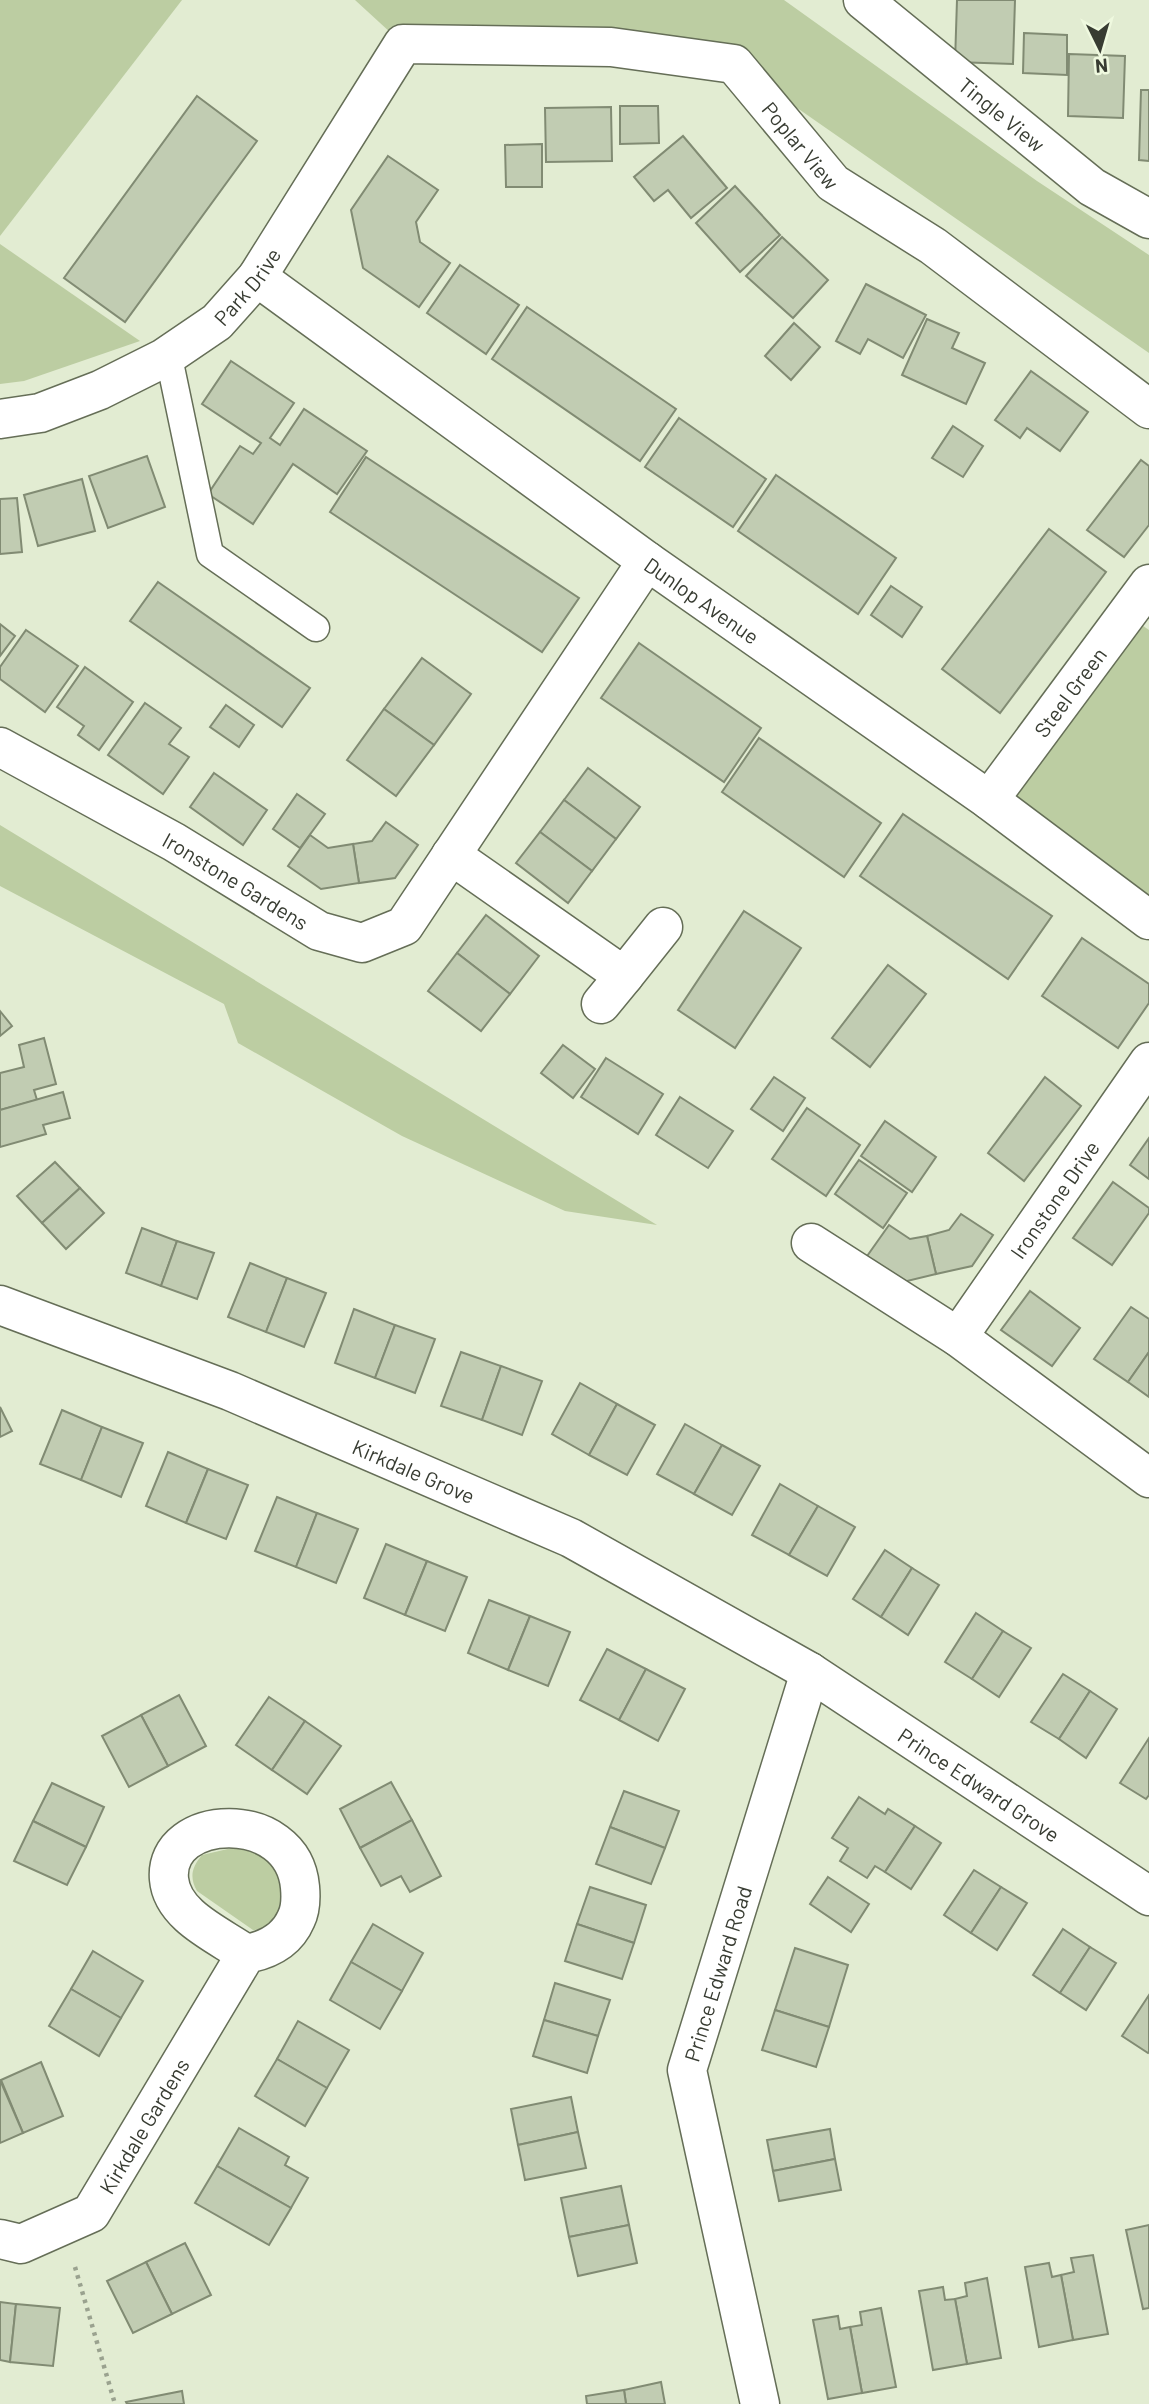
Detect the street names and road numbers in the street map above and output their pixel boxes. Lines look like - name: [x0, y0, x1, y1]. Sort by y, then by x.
- street label: Tingle View: [954, 71, 1050, 156]
- street label: Poplar View: [758, 96, 845, 194]
- street label: Park Drive: [208, 243, 285, 330]
- street label: Dunlop Avenue: [640, 551, 765, 648]
- street label: Steel Green: [1028, 642, 1111, 741]
- street label: Ironstone Gardens: [159, 826, 313, 934]
- street label: Ironstone Drive: [1004, 1135, 1103, 1263]
- street label: Kirkdale Grove: [349, 1433, 479, 1508]
- street label: Prince Edward Grove: [894, 1722, 1065, 1846]
- street label: Prince Edward Road: [678, 1883, 756, 2064]
- street label: Kirkdale Gardens: [93, 2053, 193, 2198]

